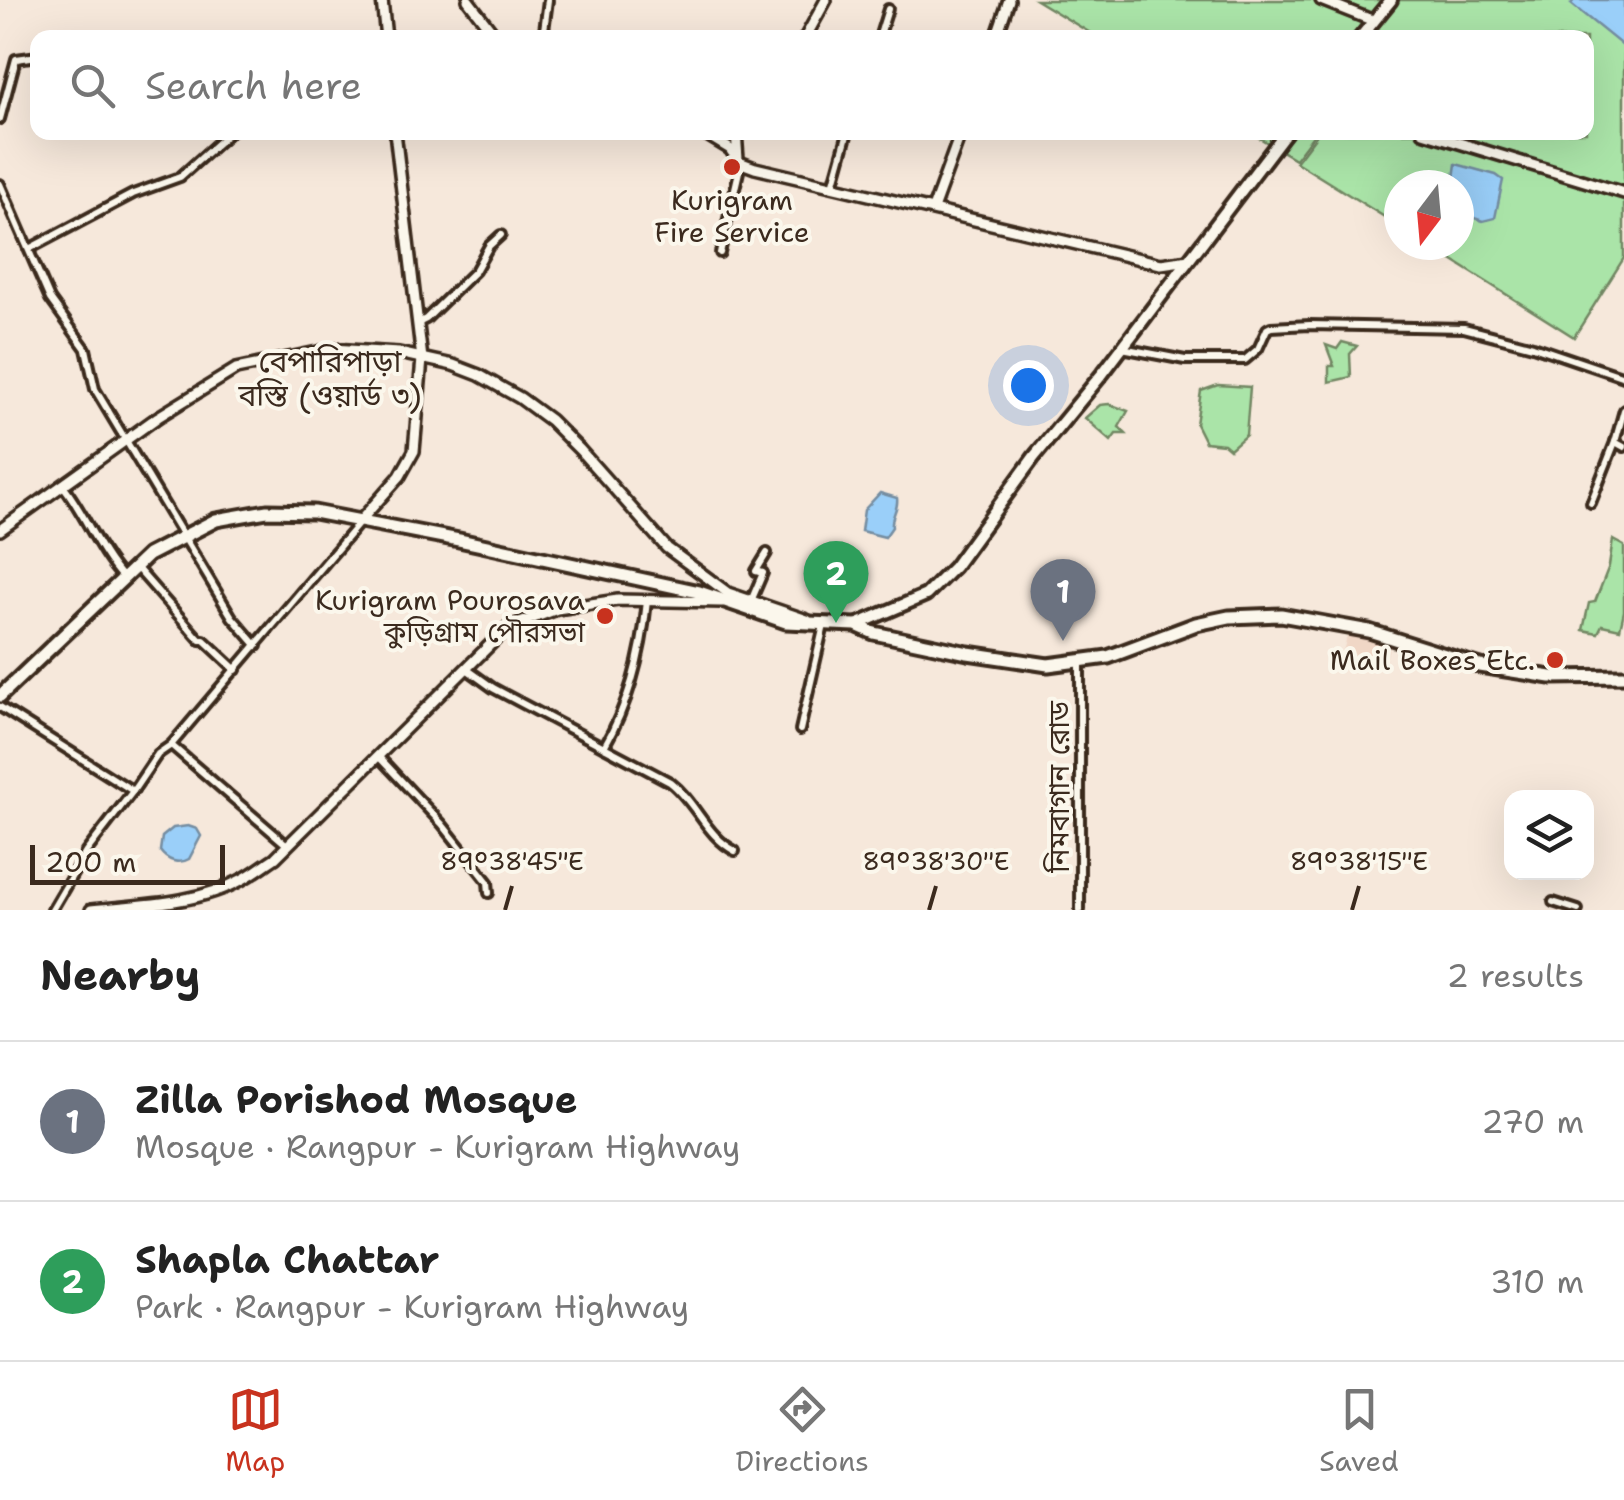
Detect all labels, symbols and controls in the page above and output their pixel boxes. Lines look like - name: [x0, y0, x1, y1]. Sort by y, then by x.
- search box: [30, 30, 1594, 140]
- icon: search: [65, 58, 120, 113]
- text: Search here: [145, 60, 362, 111]
- marker: Kurigram Fire Service: [721, 156, 743, 178]
- north arrow: [1384, 170, 1474, 260]
- place label: Kurigram Fire Service: [654, 181, 810, 251]
- district label: বেপারিপাড়া বস্তি (ওয়ার্ড ৩): [237, 341, 422, 416]
- your location: [1003, 360, 1054, 411]
- pin: 2: [804, 540, 868, 623]
- pin: 1: [1030, 558, 1096, 641]
- place label: Kurigram Pourosava কুড়িগ্রাম পৌরসভা: [315, 581, 586, 651]
- marker: Kurigram Pourosava কুড়িগ্রাম পৌরসভা: [594, 605, 616, 627]
- place label: Mail Boxes Etc.: [1330, 641, 1535, 679]
- marker: Mail Boxes Etc.: [1544, 649, 1566, 671]
- street label: নিমবাগান রোড: [1040, 700, 1078, 874]
- map controls: [1504, 790, 1594, 880]
- button: layers: [1504, 790, 1594, 880]
- scale bar: [30, 840, 225, 884]
- text: 200 m: [45, 843, 136, 881]
- text: 89°38'45"E: [440, 844, 584, 878]
- text: 89°38'30"E: [863, 844, 1009, 878]
- text: 89°38'15"E: [1290, 844, 1428, 878]
- text: Nearby: [40, 947, 200, 1003]
- text: 2 results: [1447, 954, 1584, 997]
- text: Zilla Porishod Mosque: [135, 1074, 578, 1125]
- text: 1: [65, 1100, 80, 1143]
- text: 270 m: [1481, 1100, 1584, 1143]
- text: Mosque · Rangpur - Kurigram Highway: [135, 1125, 740, 1168]
- text: Shapla Chattar: [135, 1234, 439, 1285]
- text: 2: [61, 1260, 84, 1303]
- text: 310 m: [1490, 1260, 1584, 1303]
- text: Park · Rangpur - Kurigram Highway: [135, 1285, 689, 1328]
- tab: Map: [225, 1382, 285, 1480]
- tab: Directions: [736, 1382, 869, 1480]
- tab: Saved: [1319, 1382, 1399, 1480]

